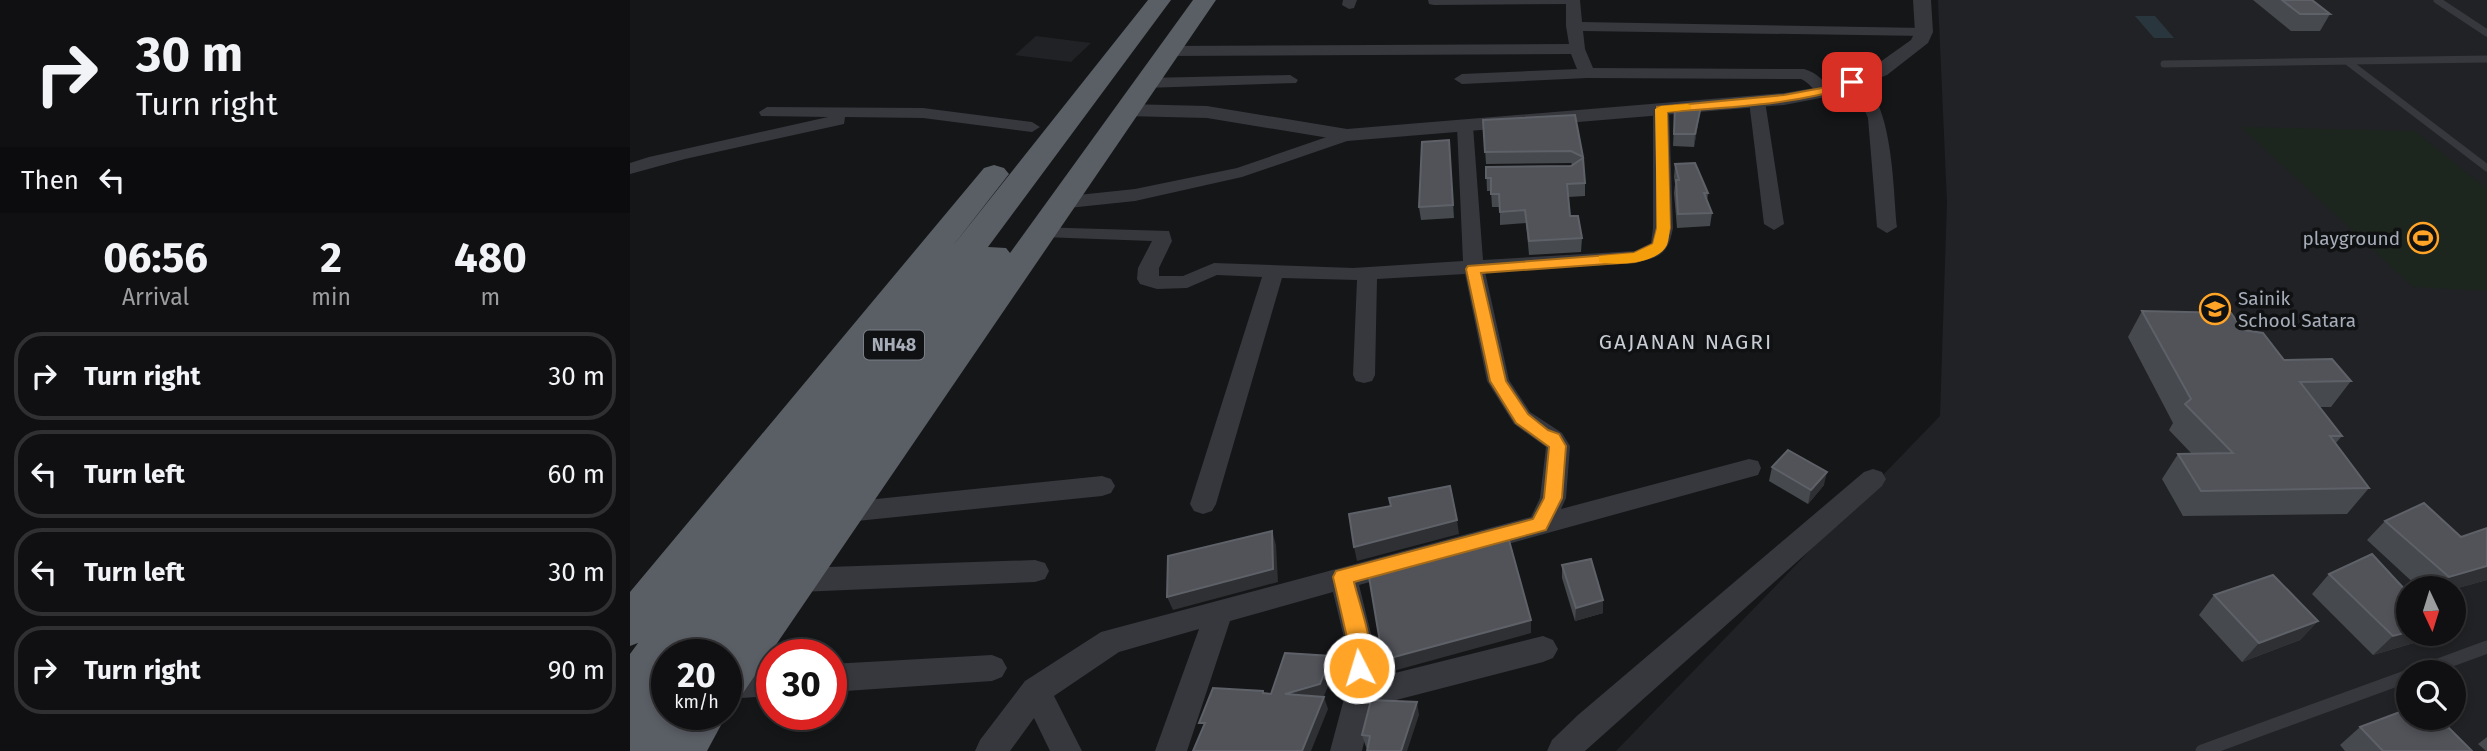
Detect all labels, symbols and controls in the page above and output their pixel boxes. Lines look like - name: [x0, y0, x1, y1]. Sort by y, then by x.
- text: 30 m: [136, 25, 243, 84]
- icon: right: [21, 28, 112, 119]
- pin: [1822, 52, 1882, 112]
- icon: arrive: [1833, 63, 1871, 101]
- text: Turn right: [136, 85, 278, 123]
- icon: left: [93, 161, 131, 199]
- text: Then: [21, 165, 79, 196]
- sports icon: playground: [2406, 221, 2440, 255]
- place label: playground: [2303, 227, 2400, 250]
- text: 06:56: [103, 233, 208, 283]
- text: 2: [320, 233, 342, 283]
- text: 480: [454, 233, 527, 283]
- text: Arrival: [122, 283, 189, 311]
- text: min: [311, 283, 351, 311]
- text: m: [481, 283, 500, 311]
- place label: Sainik School Satara: [2238, 287, 2356, 332]
- school or university icon: Sainik School Satara: [2198, 292, 2232, 326]
- district label: GAJANAN NAGRI: [1599, 329, 1773, 355]
- road number: NH48: [864, 330, 924, 360]
- icon: right: [25, 357, 63, 395]
- text: Turn right: [84, 361, 201, 392]
- text: 30 m: [548, 361, 605, 392]
- icon: left: [25, 455, 63, 493]
- text: Turn left: [84, 459, 185, 490]
- text: 60 m: [547, 459, 605, 490]
- icon: left: [25, 553, 63, 591]
- text: Turn left: [84, 557, 185, 588]
- text: 30 m: [548, 557, 605, 588]
- north arrow: [2396, 576, 2466, 646]
- map controls: [2396, 576, 2466, 730]
- position arrow: [1322, 631, 1396, 705]
- speed limit sign: 30: [756, 639, 847, 730]
- icon: right: [25, 651, 63, 689]
- text: 20: [677, 654, 716, 696]
- text: Turn right: [84, 655, 201, 686]
- text: 90 m: [548, 655, 605, 686]
- button: search: [2396, 660, 2466, 730]
- text: km/h: [674, 691, 719, 713]

